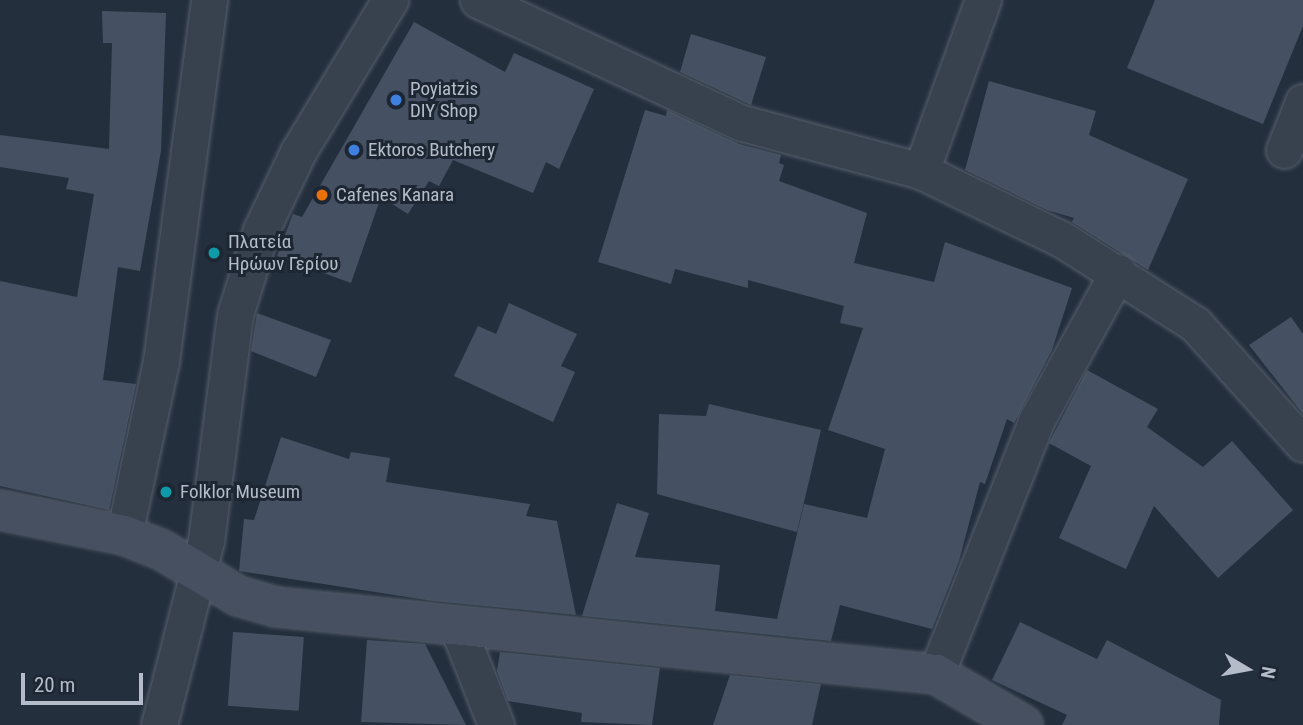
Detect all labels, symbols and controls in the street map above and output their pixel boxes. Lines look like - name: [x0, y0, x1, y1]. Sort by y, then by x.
- place label: Poyiatzis DIY Shop: [410, 78, 478, 122]
- marker: Poyiatzis DIY Shop: [388, 92, 404, 108]
- place label: Ektoros Butchery: [368, 139, 495, 161]
- marker: Ektoros Butchery: [346, 142, 362, 158]
- place label: Cafenes Kanara: [336, 184, 454, 206]
- marker: Cafenes Kanara: [314, 187, 330, 203]
- place label: Πλατεία Ηρώων Γερίου: [228, 231, 339, 275]
- marker: Πλατεία Ηρώων Γερίου: [206, 245, 222, 261]
- place label: Folklor Museum: [180, 481, 300, 503]
- marker: Folklor Museum: [158, 484, 174, 500]
- north arrow: [1212, 634, 1282, 704]
- scale bar: [24, 658, 147, 702]
- text: N: [1256, 665, 1281, 680]
- text: 20 m: [34, 673, 75, 697]

